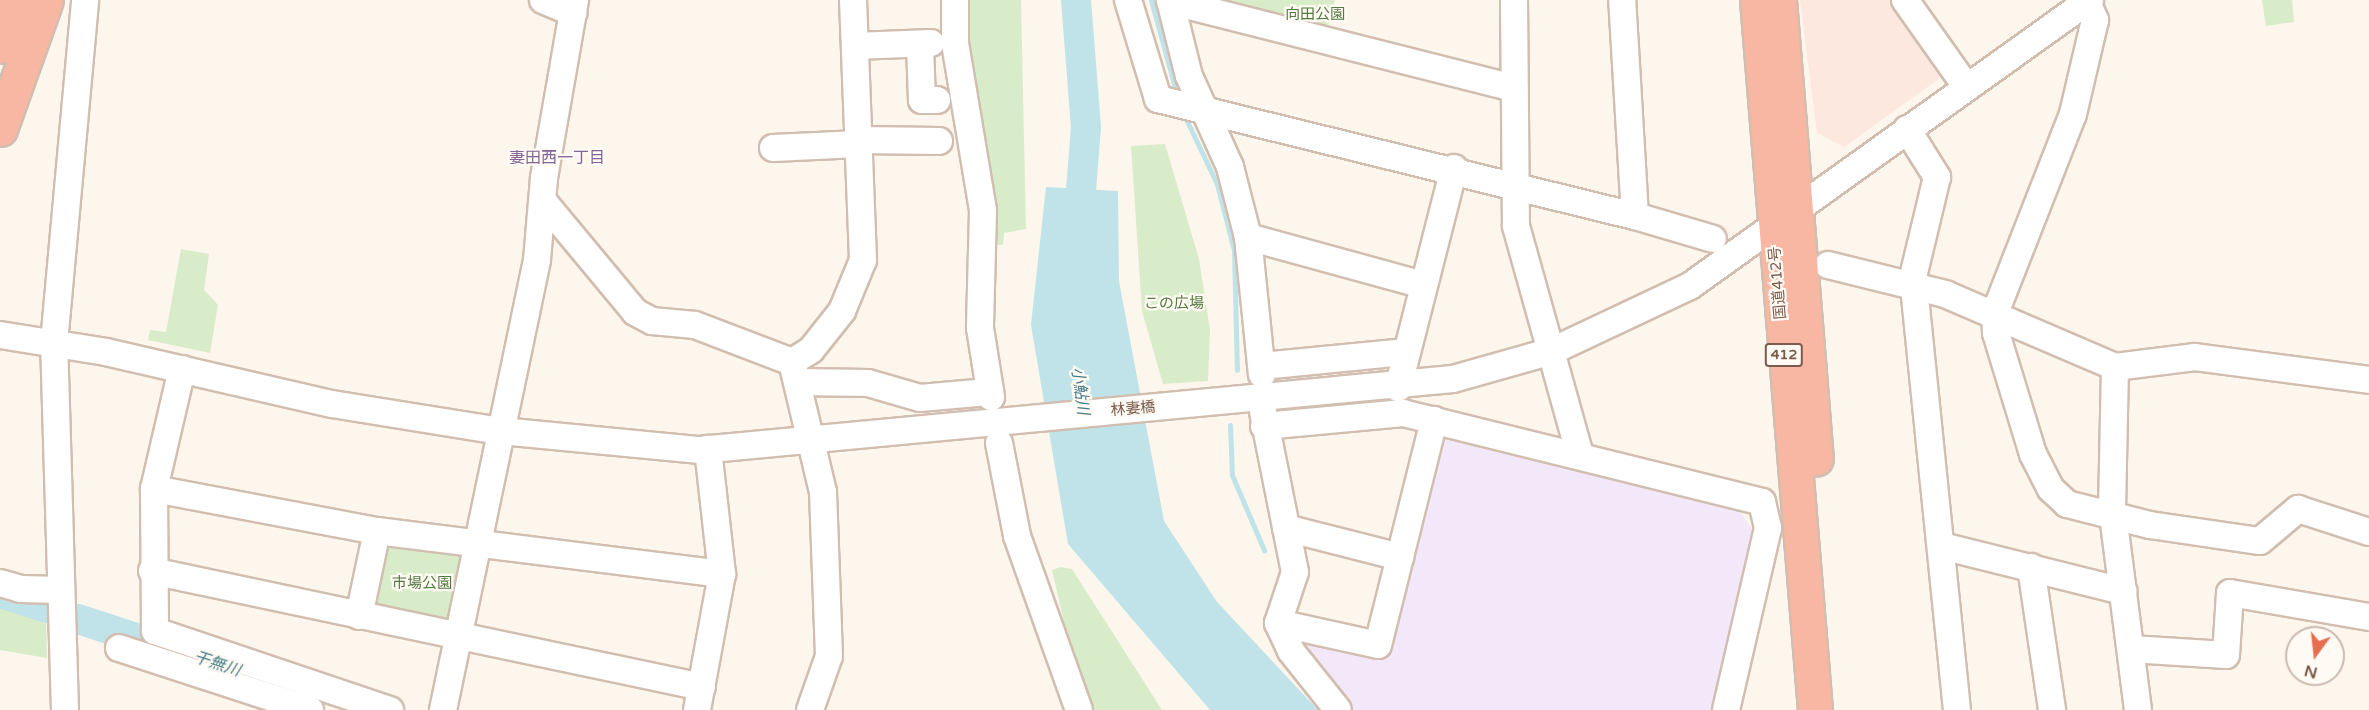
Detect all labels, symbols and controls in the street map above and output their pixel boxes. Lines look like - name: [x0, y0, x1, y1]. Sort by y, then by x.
- park label: 向田公園: [1285, 6, 1345, 24]
- district label: 妻田西一丁目: [509, 148, 605, 168]
- street label: 国道412号: [1766, 246, 1790, 320]
- park label: この広場: [1144, 295, 1204, 313]
- road number: 412: [1764, 344, 1804, 366]
- water label: 小鮎川: [1067, 366, 1093, 416]
- street label: 林妻橋: [1110, 398, 1156, 420]
- park label: 市場公園: [392, 575, 452, 593]
- north arrow: [2285, 626, 2345, 686]
- water label: 干無川: [191, 647, 243, 681]
- text: N: [2302, 660, 2320, 683]

